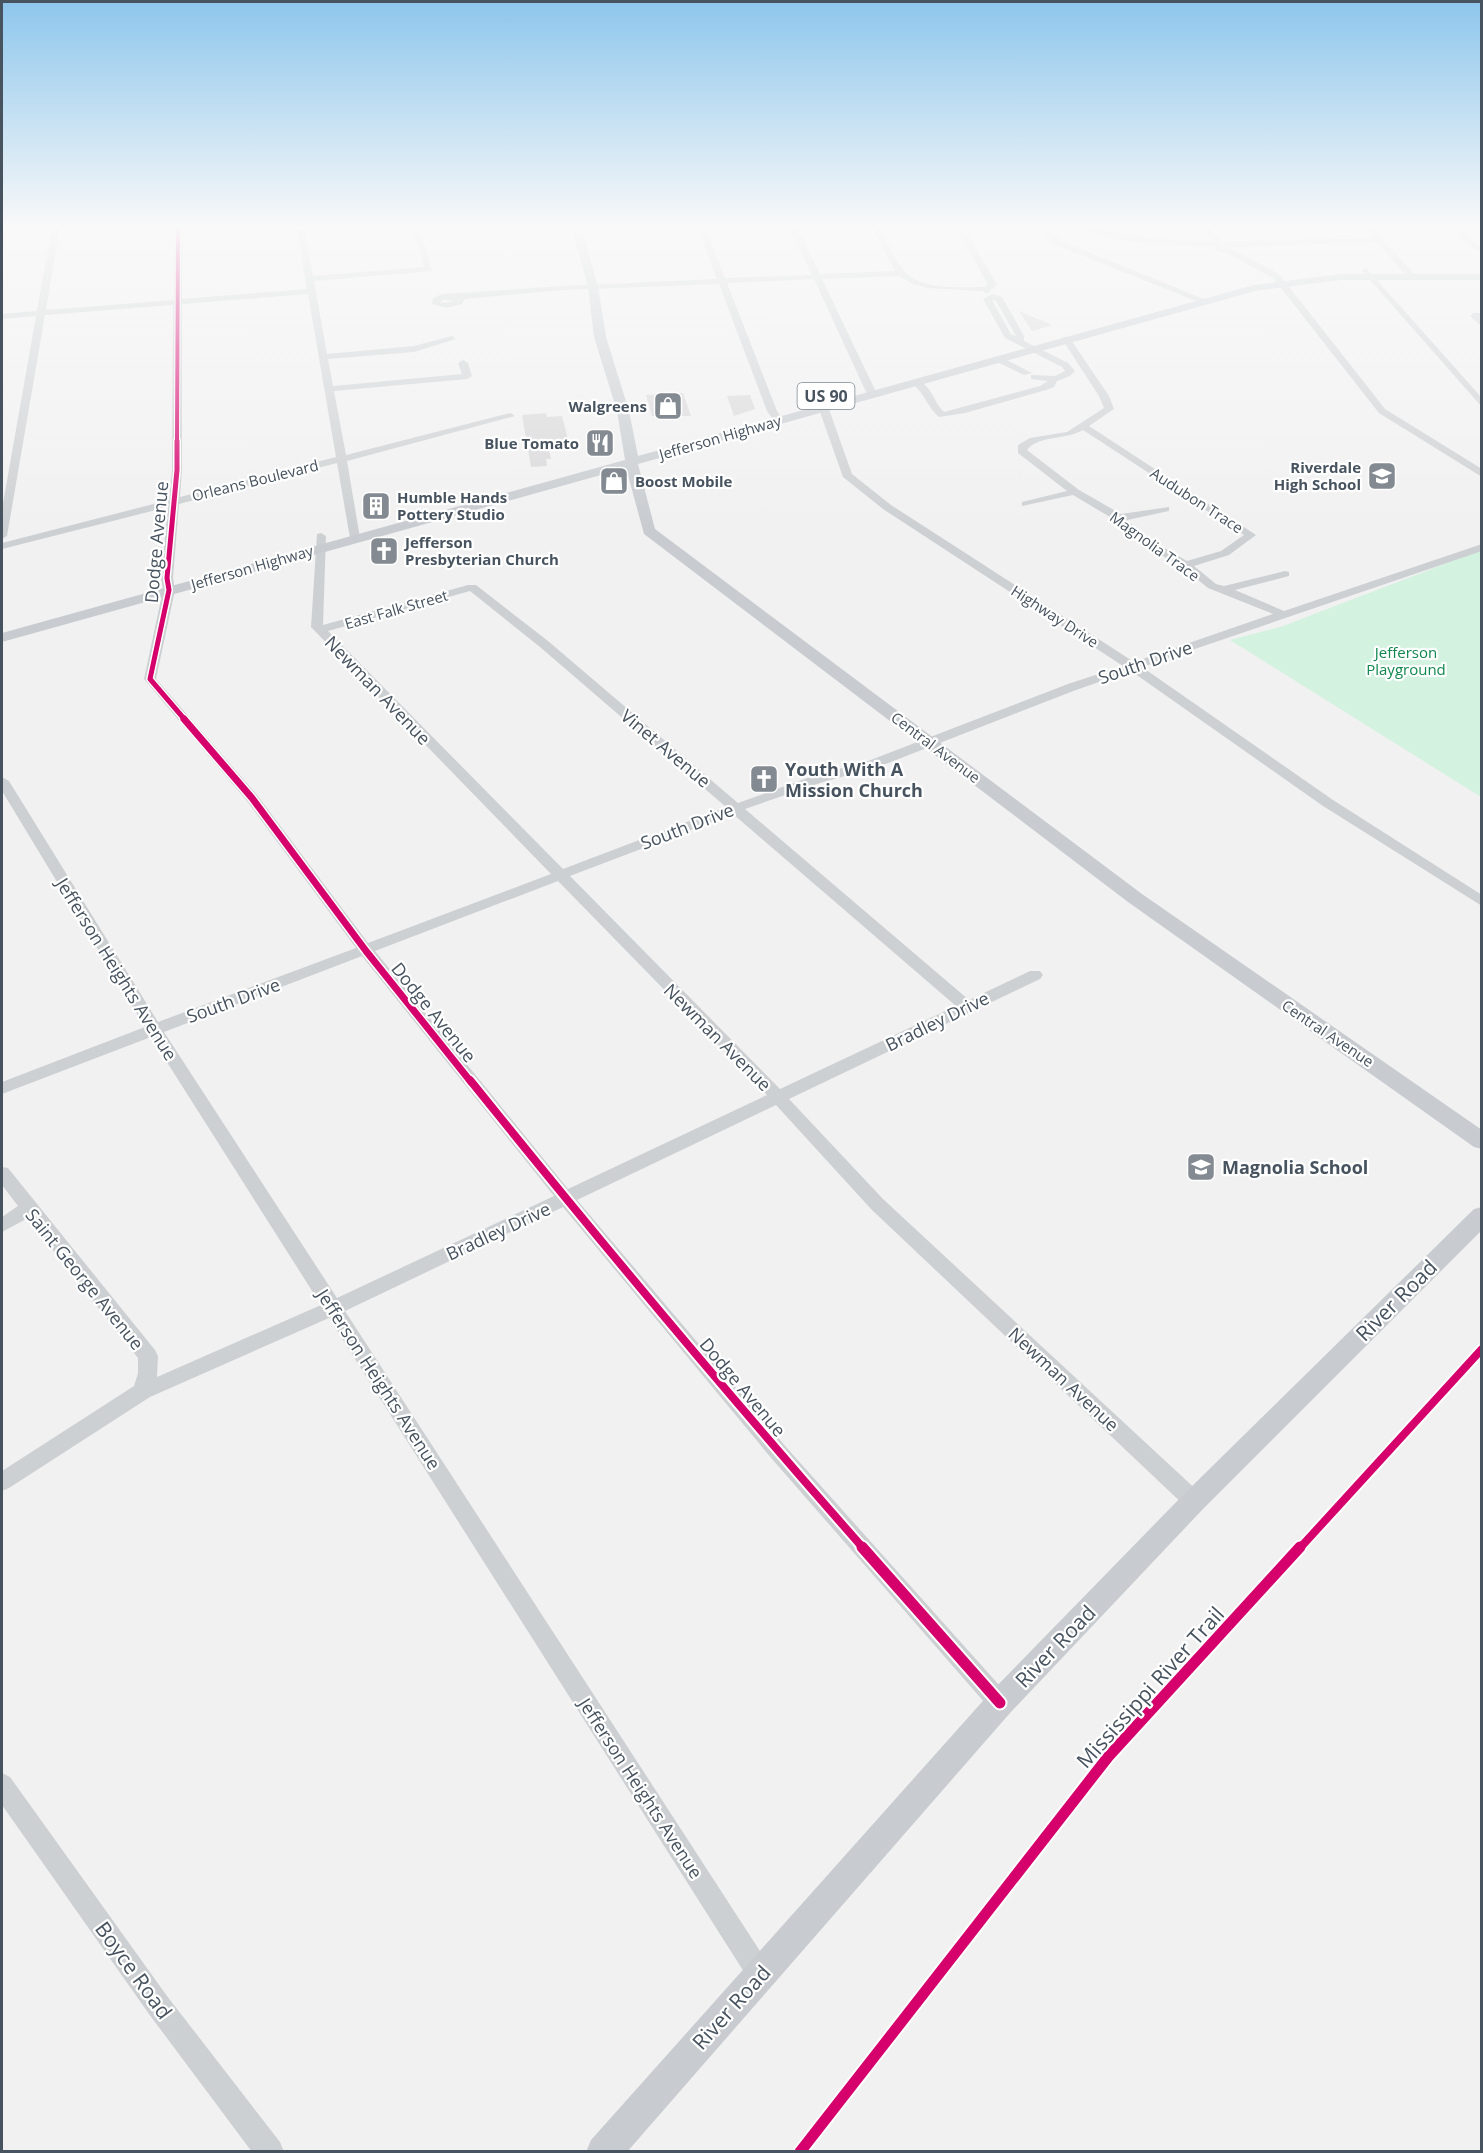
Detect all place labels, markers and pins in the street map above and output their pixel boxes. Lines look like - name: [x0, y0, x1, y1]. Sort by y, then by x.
- shop icon: Walgreens: [652, 390, 684, 422]
- place label: Walgreens: [569, 396, 647, 416]
- restaurant icon: Blue Tomato: [584, 427, 616, 459]
- place label: Blue Tomato: [484, 433, 579, 453]
- place label: Riverdale High School: [1274, 457, 1361, 494]
- school or university icon: Riverdale High School: [1366, 460, 1398, 492]
- shop icon: Boost Mobile: [598, 465, 630, 497]
- place label: Boost Mobile: [635, 471, 733, 491]
- place label: Humble Hands Pottery Studio: [397, 487, 507, 524]
- building icon: Humble Hands Pottery Studio: [360, 490, 392, 522]
- place label: Jefferson Presbyterian Church: [403, 532, 559, 569]
- church icon: Jefferson Presbyterian Church: [368, 535, 400, 567]
- place label: Youth With A Mission Church: [785, 757, 923, 802]
- church icon: Youth With A Mission Church: [748, 763, 780, 795]
- school or university icon: Magnolia School: [1185, 1151, 1217, 1183]
- place label: Magnolia School: [1222, 1155, 1368, 1179]

